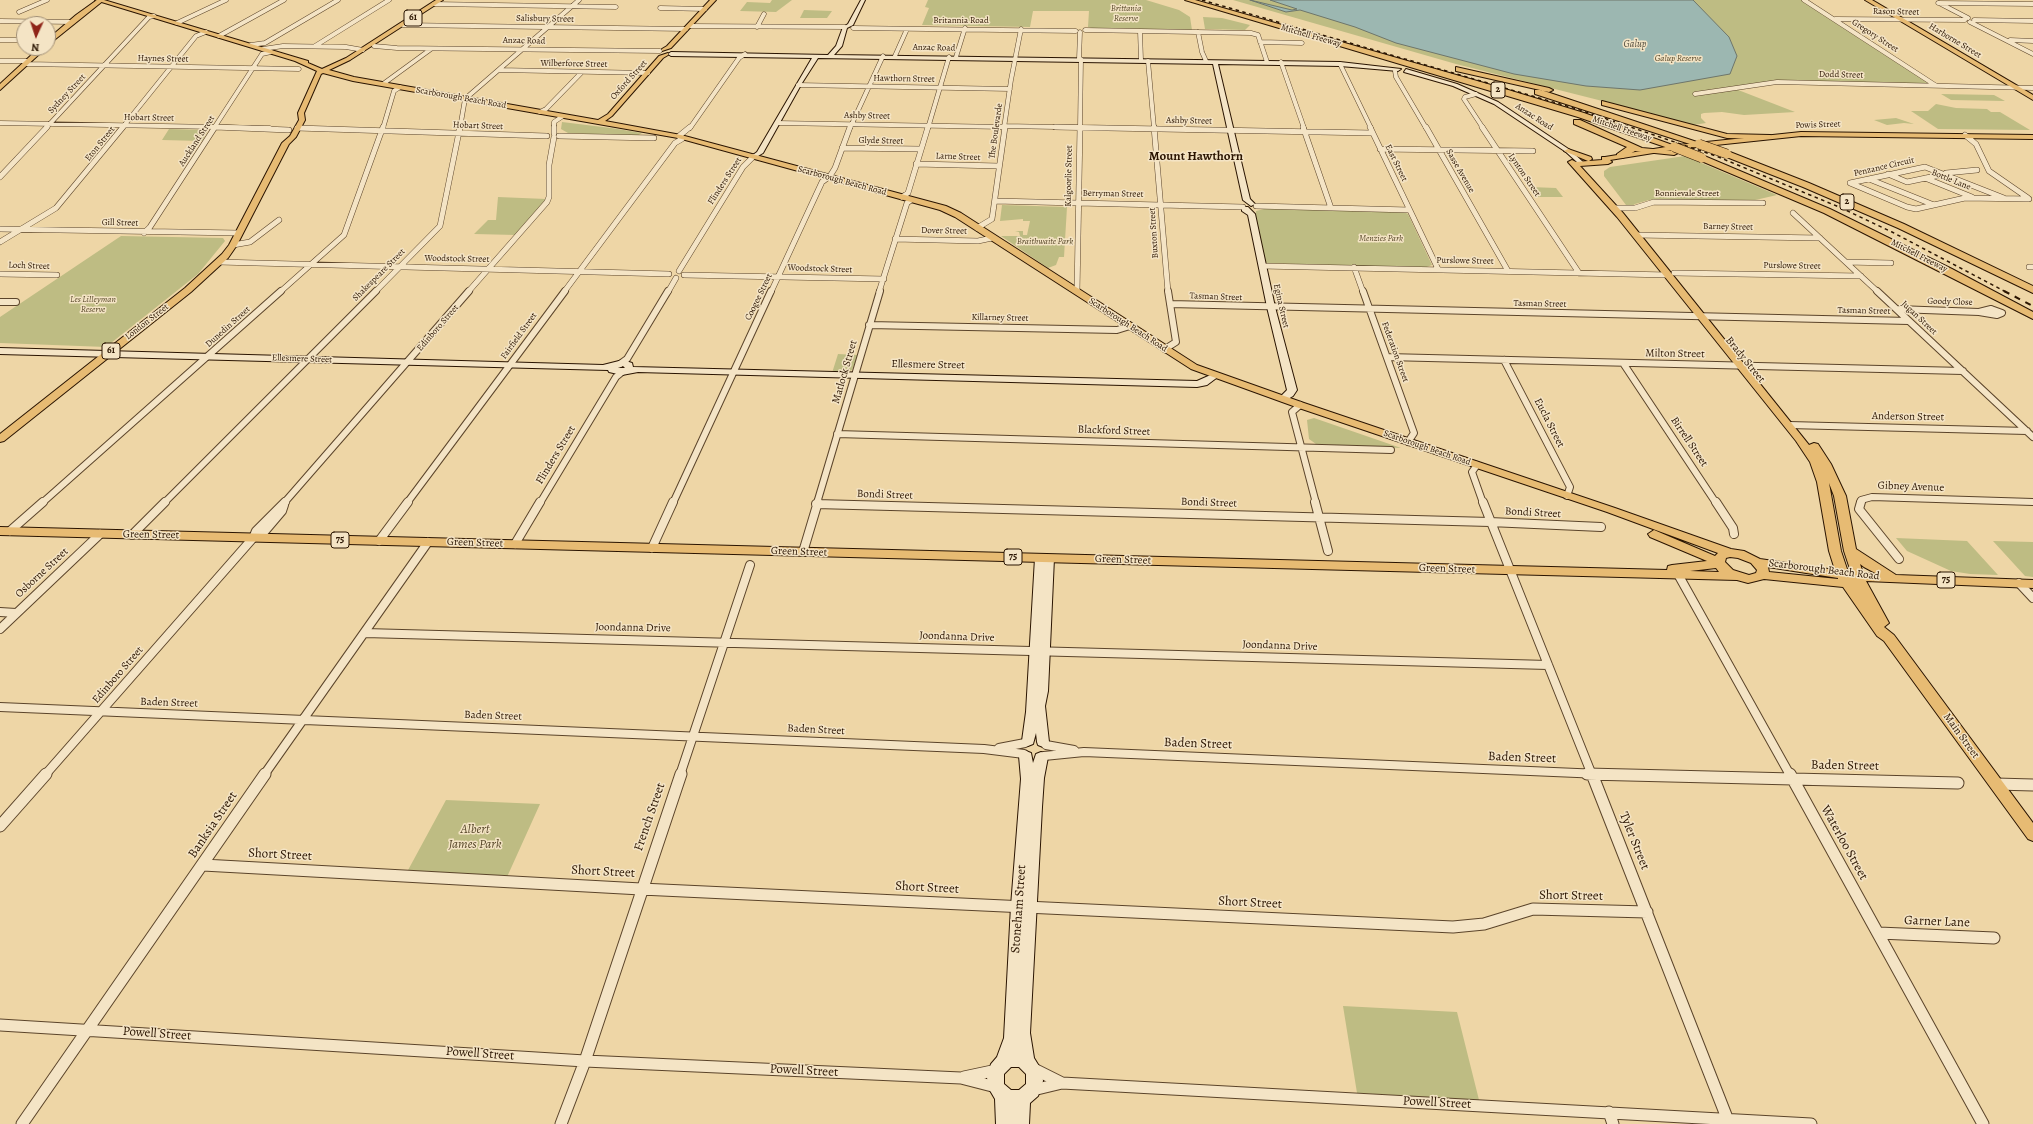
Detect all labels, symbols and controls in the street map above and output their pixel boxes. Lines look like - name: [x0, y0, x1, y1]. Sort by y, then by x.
- park label: Brittania Reserve: [1111, 4, 1141, 25]
- street label: Rason Street: [1873, 6, 1919, 18]
- road number: 61: [404, 10, 422, 26]
- street label: Salisbury Street: [516, 13, 574, 25]
- north arrow: [16, 16, 56, 56]
- street label: Britannia Road: [933, 16, 989, 26]
- street label: Gregory Street: [1850, 17, 1900, 55]
- street label: Harborne Street: [1927, 21, 1983, 61]
- street label: Mitchell Freeway: [1280, 22, 1342, 50]
- street label: Anzac Road: [503, 35, 545, 47]
- water label: Galup: [1624, 39, 1646, 51]
- text: N: [31, 40, 40, 55]
- street label: Anzac Road: [913, 42, 955, 54]
- street label: Haynes Street: [137, 53, 189, 65]
- park label: Galup Reserve: [1655, 54, 1701, 64]
- street label: Wilberforce Street: [540, 58, 608, 70]
- street label: Oxford Street: [608, 58, 650, 102]
- street label: Dodd Street: [1819, 69, 1863, 81]
- street label: Sydney Street: [46, 72, 88, 116]
- street label: Hawthorn Street: [873, 73, 935, 85]
- road number: 2: [1491, 82, 1505, 98]
- street label: Scarborough Beach Road: [415, 85, 507, 111]
- street label: Anzac Road: [1513, 101, 1555, 133]
- street label: The Boulevarde: [987, 103, 1005, 159]
- street label: Ashby Street: [844, 110, 890, 122]
- street label: Hobart Street: [124, 112, 174, 124]
- street label: Auckland Street: [177, 114, 217, 168]
- street label: Mitchell Freeway: [1591, 114, 1653, 144]
- street label: Ashby Street: [1166, 115, 1212, 127]
- street label: Powis Street: [1795, 119, 1841, 131]
- street label: Hobart Street: [453, 120, 503, 132]
- street label: Eton Street: [83, 124, 117, 164]
- street label: Glyde Street: [859, 135, 903, 147]
- street label: East Street: [1382, 143, 1410, 183]
- street label: Kalgoorlie Street: [1063, 145, 1075, 207]
- street label: Sasse Avenue: [1443, 147, 1477, 195]
- district label: Mount Hawthorn: [1149, 149, 1243, 165]
- street label: Larne Street: [935, 151, 981, 163]
- street label: Lynton Street: [1506, 151, 1542, 199]
- street label: Flinders Street: [706, 155, 744, 207]
- street label: Penzance Circuit: [1853, 155, 1915, 179]
- street label: Scarborough Beach Road: [796, 164, 888, 198]
- street label: Bottle Lane: [1930, 167, 1972, 193]
- street label: Berryman Street: [1082, 188, 1144, 200]
- street label: Bonnievale Street: [1655, 189, 1719, 199]
- road number: 2: [1840, 194, 1854, 210]
- street label: Buxton Street: [1147, 207, 1161, 259]
- street label: Gill Street: [102, 217, 138, 229]
- street label: Barney Street: [1703, 221, 1753, 233]
- street label: Dover Street: [921, 225, 967, 237]
- park label: Menzies Park: [1359, 234, 1403, 244]
- park label: Braithwaite Park: [1017, 237, 1073, 247]
- street label: Mitchell Freeway: [1889, 237, 1949, 275]
- street label: Shakespeare Street: [350, 246, 408, 304]
- street label: Woodstock Street: [425, 253, 489, 265]
- street label: Purslowe Street: [1436, 255, 1494, 267]
- street label: Loch Street: [8, 260, 50, 272]
- street label: Purslowe Street: [1763, 260, 1821, 272]
- street label: Woodstock Street: [787, 262, 853, 276]
- street label: Coogee Street: [743, 272, 775, 322]
- street label: Egina Street: [1271, 283, 1291, 329]
- street label: Tasman Street: [1189, 291, 1243, 303]
- park label: Les Lilleyman Reserve: [70, 295, 116, 316]
- street label: Scarborough Beach Road: [1087, 296, 1169, 354]
- street label: Goody Close: [1927, 296, 1973, 308]
- street label: Tasman Street: [1514, 298, 1566, 310]
- street label: Jugan Street: [1899, 299, 1939, 337]
- street label: London Street: [123, 302, 171, 342]
- street label: Edinboro Street: [415, 302, 461, 354]
- street label: Dunedin Street: [203, 304, 253, 350]
- street label: Tasman Street: [1838, 305, 1890, 317]
- street label: Fairfield Street: [499, 311, 539, 361]
- street label: Killarney Street: [971, 312, 1029, 324]
- street label: Federation Street: [1379, 320, 1411, 384]
- street label: Brady Street: [1722, 334, 1768, 386]
- street label: Matlock Street: [830, 339, 860, 405]
- road number: 61: [102, 343, 120, 359]
- street label: Milton Street: [1645, 347, 1705, 361]
- street label: Ellesmere Street: [272, 353, 332, 365]
- street label: Ellesmere Street: [891, 358, 965, 372]
- street label: Eucla Street: [1531, 396, 1567, 450]
- street label: Anderson Street: [1872, 410, 1944, 424]
- street label: Birrell Street: [1667, 415, 1711, 469]
- street label: Flinders Street: [533, 423, 579, 487]
- street label: Blackford Street: [1077, 423, 1151, 439]
- street label: Scarborough Beach Road: [1382, 428, 1472, 468]
- street label: Gibney Avenue: [1877, 479, 1945, 495]
- street label: Bondi Street: [857, 487, 913, 503]
- street label: Bondi Street: [1181, 495, 1237, 511]
- street label: Bondi Street: [1505, 505, 1561, 521]
- street label: Green Street: [123, 528, 179, 542]
- road number: 75: [331, 532, 349, 548]
- street label: Green Street: [447, 535, 503, 551]
- street label: Green Street: [771, 544, 827, 560]
- street label: Osborne Street: [13, 545, 71, 601]
- road number: 75: [1004, 549, 1022, 565]
- street label: Green Street: [1095, 552, 1151, 568]
- street label: Scarborough Beach Road: [1768, 557, 1880, 583]
- street label: Green Street: [1419, 561, 1475, 577]
- road number: 75: [1937, 572, 1955, 588]
- street label: Joondanna Drive: [595, 621, 671, 635]
- street label: Joondanna Drive: [919, 629, 995, 645]
- street label: Joondanna Drive: [1242, 638, 1318, 654]
- street label: Edinboro Street: [90, 644, 146, 706]
- street label: Baden Street: [140, 695, 198, 711]
- street label: Baden Street: [464, 708, 522, 724]
- street label: Main Street: [1940, 711, 1982, 761]
- street label: Baden Street: [787, 722, 845, 738]
- street label: Baden Street: [1164, 735, 1232, 753]
- street label: Baden Street: [1488, 749, 1556, 767]
- street label: Baden Street: [1811, 758, 1879, 774]
- street label: French Street: [631, 781, 669, 853]
- street label: Banksia Street: [185, 789, 241, 861]
- street label: Waterloo Street: [1817, 803, 1871, 883]
- street label: Tyler Street: [1615, 810, 1653, 872]
- park label: Albert James Park: [449, 822, 501, 853]
- street label: Short Street: [248, 846, 312, 864]
- street label: Short Street: [571, 863, 635, 881]
- street label: Stoneham Street: [1008, 864, 1030, 954]
- street label: Short Street: [895, 879, 959, 897]
- street label: Short Street: [1539, 888, 1603, 904]
- street label: Short Street: [1218, 894, 1282, 912]
- street label: Garner Lane: [1904, 913, 1970, 931]
- street label: Powell Street: [122, 1024, 192, 1044]
- street label: Powell Street: [445, 1044, 515, 1064]
- street label: Powell Street: [769, 1061, 839, 1081]
- street label: Powell Street: [1402, 1093, 1472, 1113]

